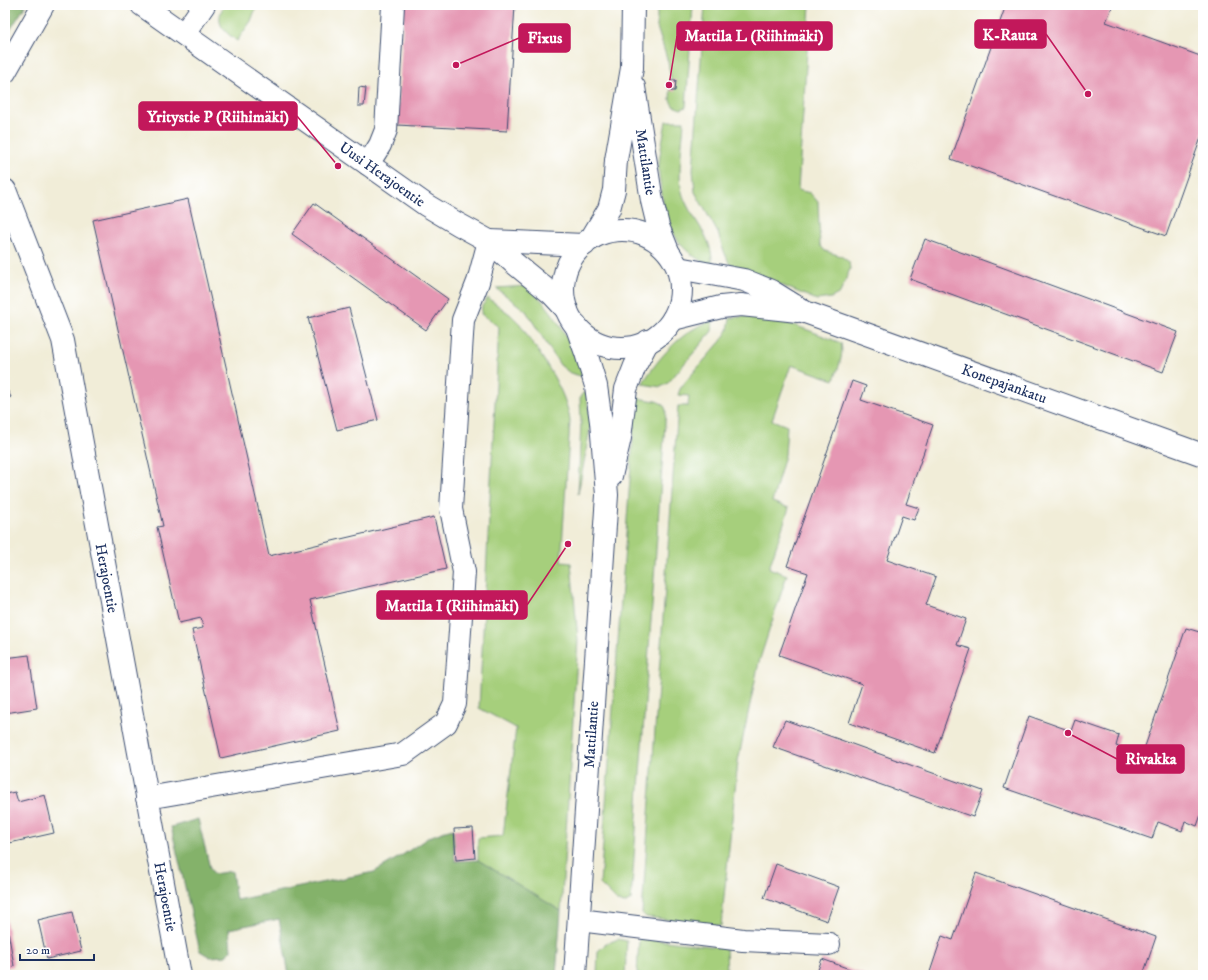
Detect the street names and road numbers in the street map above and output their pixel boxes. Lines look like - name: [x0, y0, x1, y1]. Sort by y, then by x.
- street label: Mattilantie: [631, 128, 660, 197]
- street label: Uusi Herajoentie: [335, 138, 429, 212]
- street label: Konepajankatu: [959, 360, 1049, 408]
- street label: Herajoentie: [91, 542, 122, 615]
- street label: Mattilantie: [580, 700, 603, 769]
- street label: Herajoentie: [149, 861, 181, 933]

